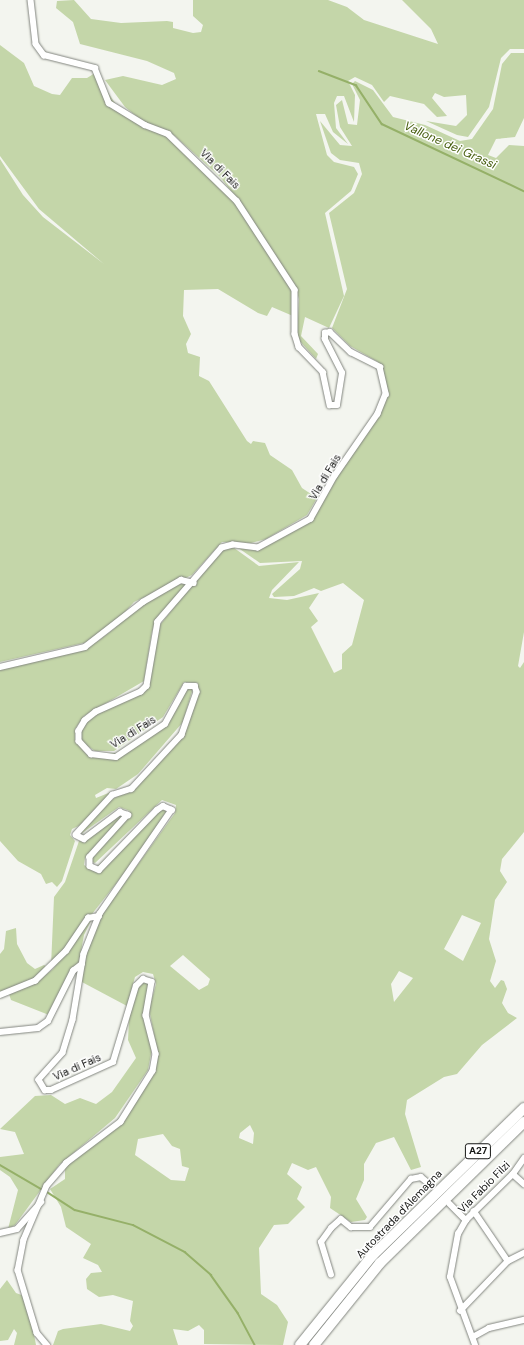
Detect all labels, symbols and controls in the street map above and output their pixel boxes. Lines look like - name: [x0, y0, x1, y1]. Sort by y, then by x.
- water label: Vallone dei Grassi: [402, 119, 498, 173]
- street label: Via di Fais: [197, 146, 243, 192]
- street label: Via di Fais: [306, 452, 344, 502]
- street label: Via di Fais: [108, 713, 158, 751]
- street label: Via di Fais: [51, 1051, 103, 1083]
- road number: A27: [464, 1143, 492, 1159]
- street label: Via Fabio Filzi: [455, 1158, 513, 1216]
- street label: Autostrada d'Alemagna: [353, 1167, 445, 1261]

